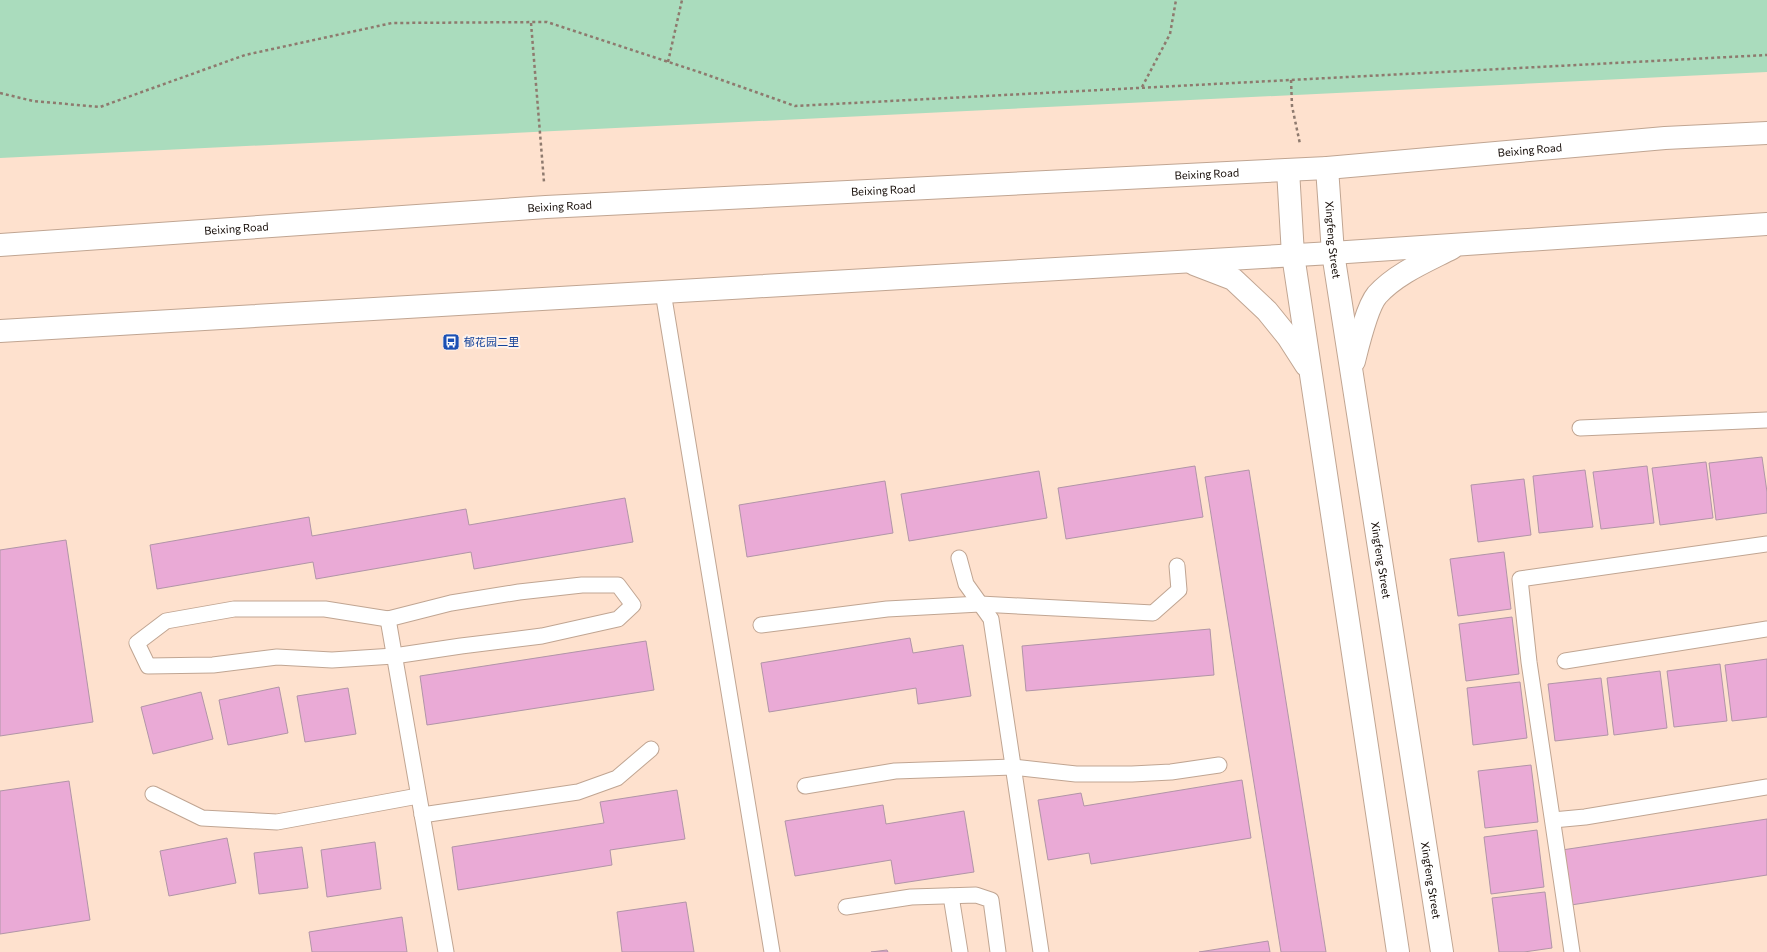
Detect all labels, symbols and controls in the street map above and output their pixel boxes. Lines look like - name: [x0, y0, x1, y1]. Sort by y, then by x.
- street label: Beixing Road: [1497, 140, 1563, 159]
- street label: Beixing Road: [1174, 165, 1239, 182]
- street label: Beixing Road: [851, 182, 916, 198]
- street label: Beixing Road: [527, 198, 592, 214]
- street label: Xingfeng Street: [1323, 200, 1344, 280]
- street label: Beixing Road: [204, 219, 269, 237]
- bus stop icon: 郁花园二里: [441, 332, 461, 352]
- place label: 郁花园二里: [464, 335, 519, 348]
- street label: Xingfeng Street: [1369, 520, 1394, 600]
- street label: Xingfeng Street: [1419, 841, 1444, 920]

